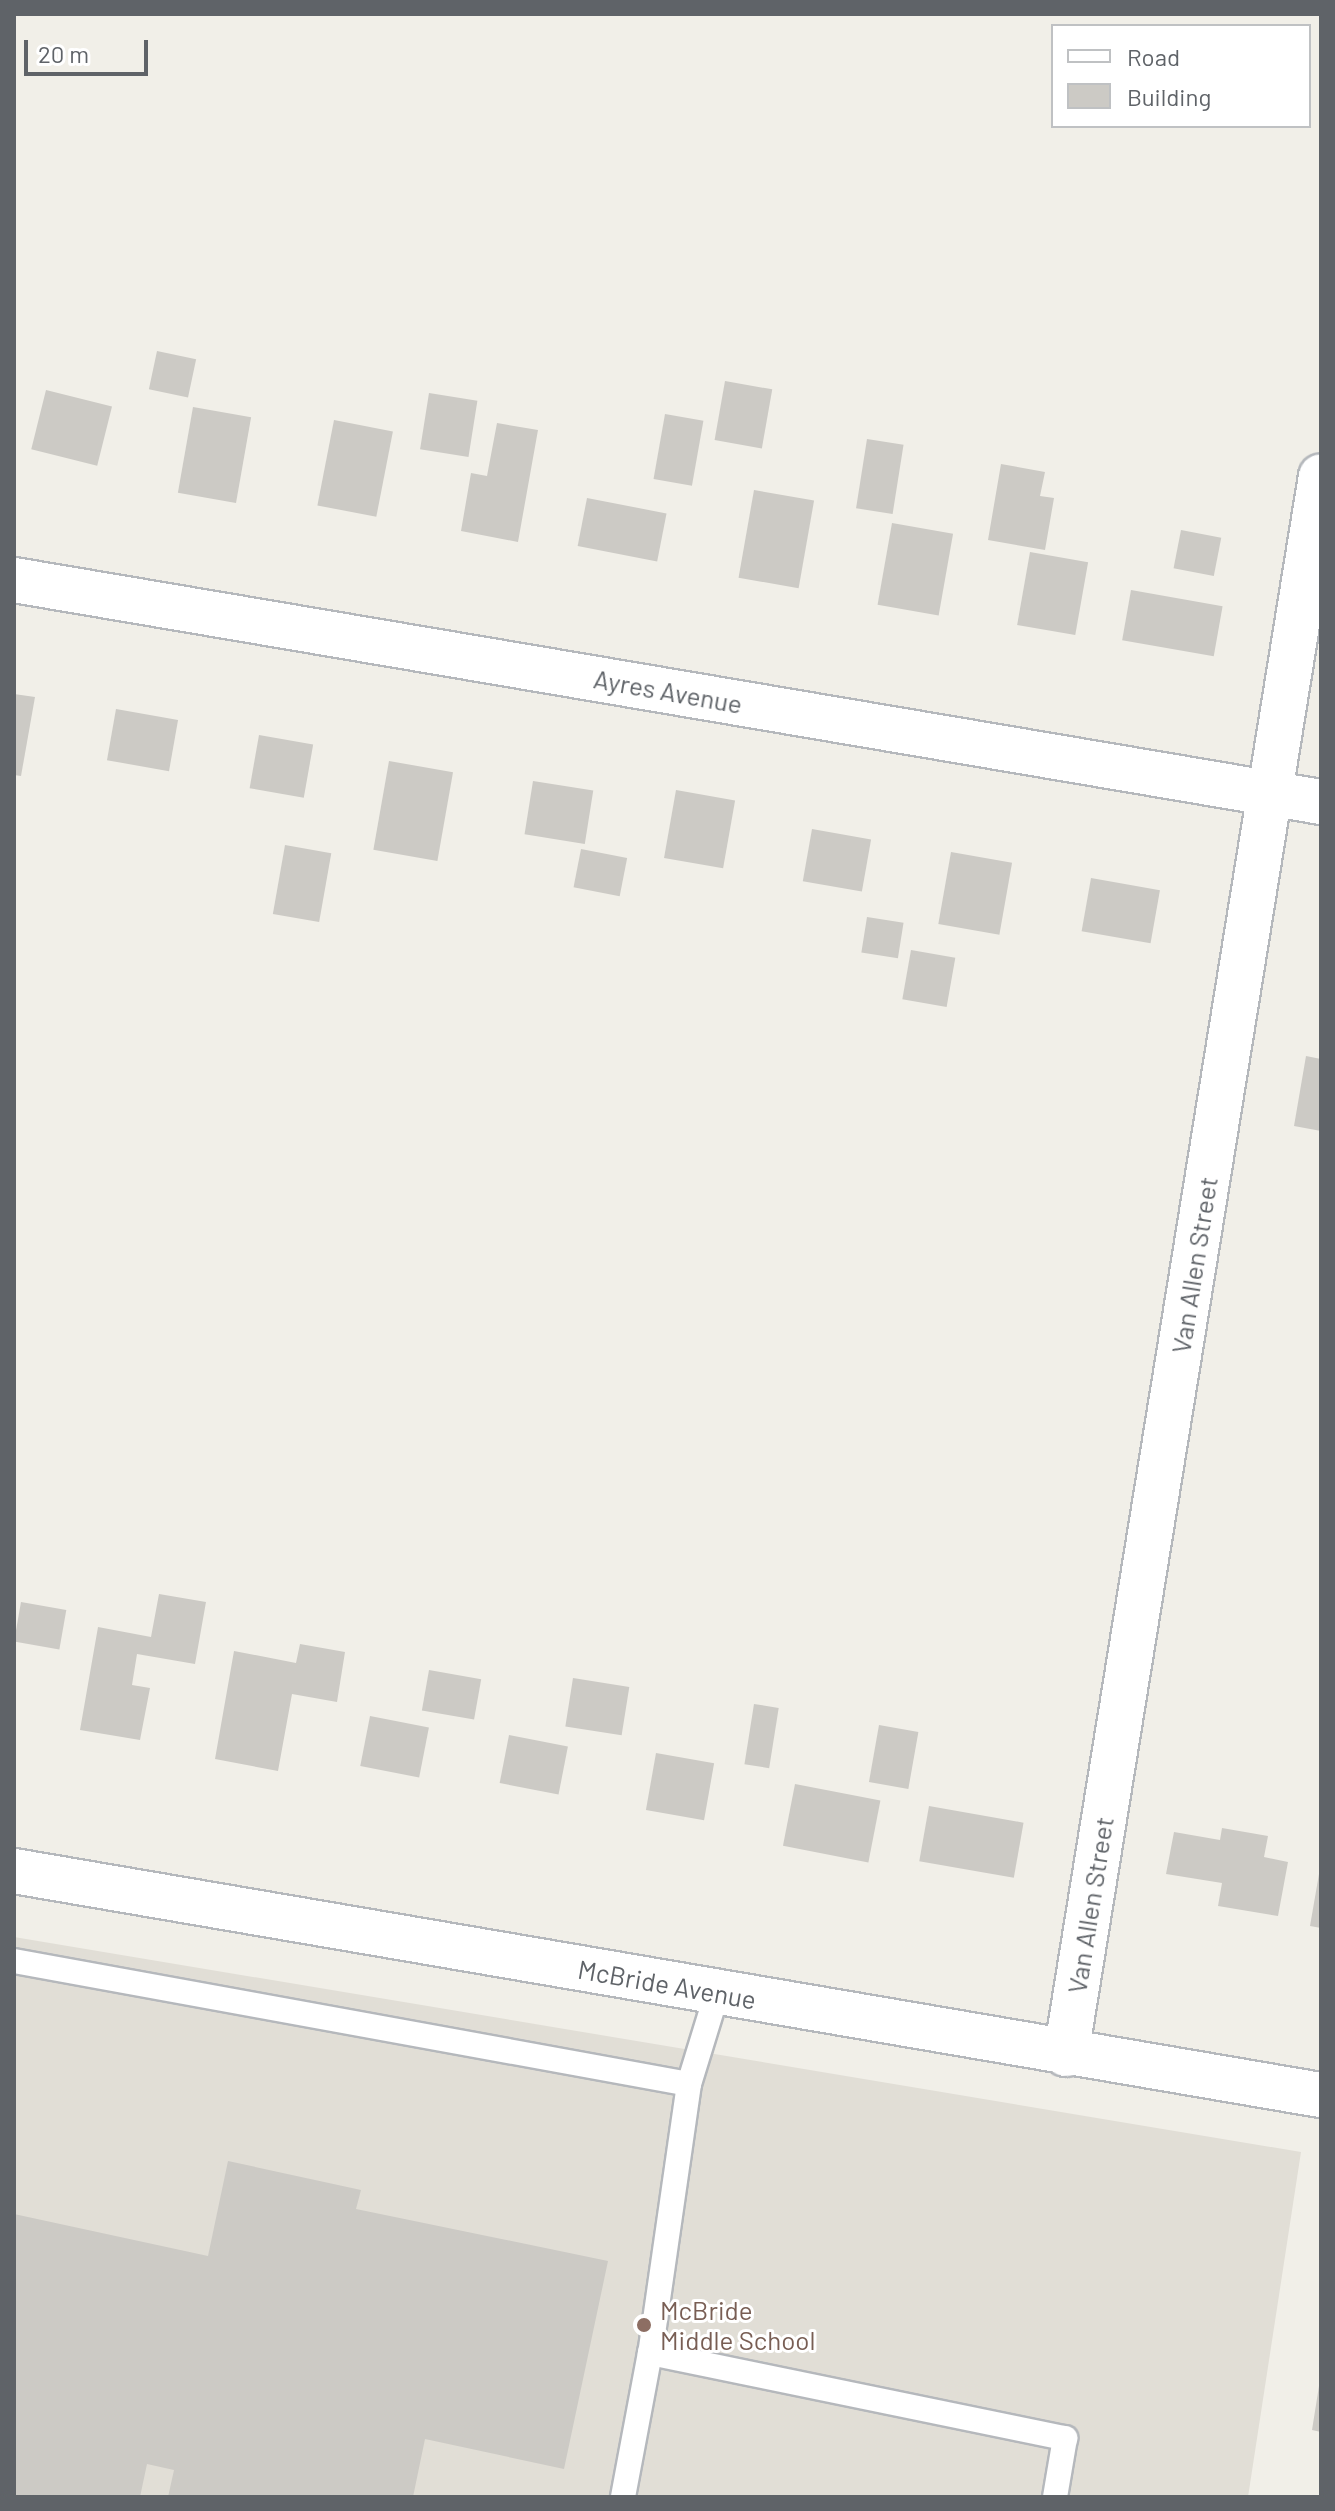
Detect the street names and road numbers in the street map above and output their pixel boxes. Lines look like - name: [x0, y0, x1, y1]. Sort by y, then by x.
- street label: Ayres Avenue: [591, 663, 745, 719]
- street label: Van Allen Street: [1165, 1174, 1223, 1356]
- street label: Van Allen Street: [1061, 1814, 1119, 1996]
- street label: McBride Avenue: [575, 1953, 759, 2015]

